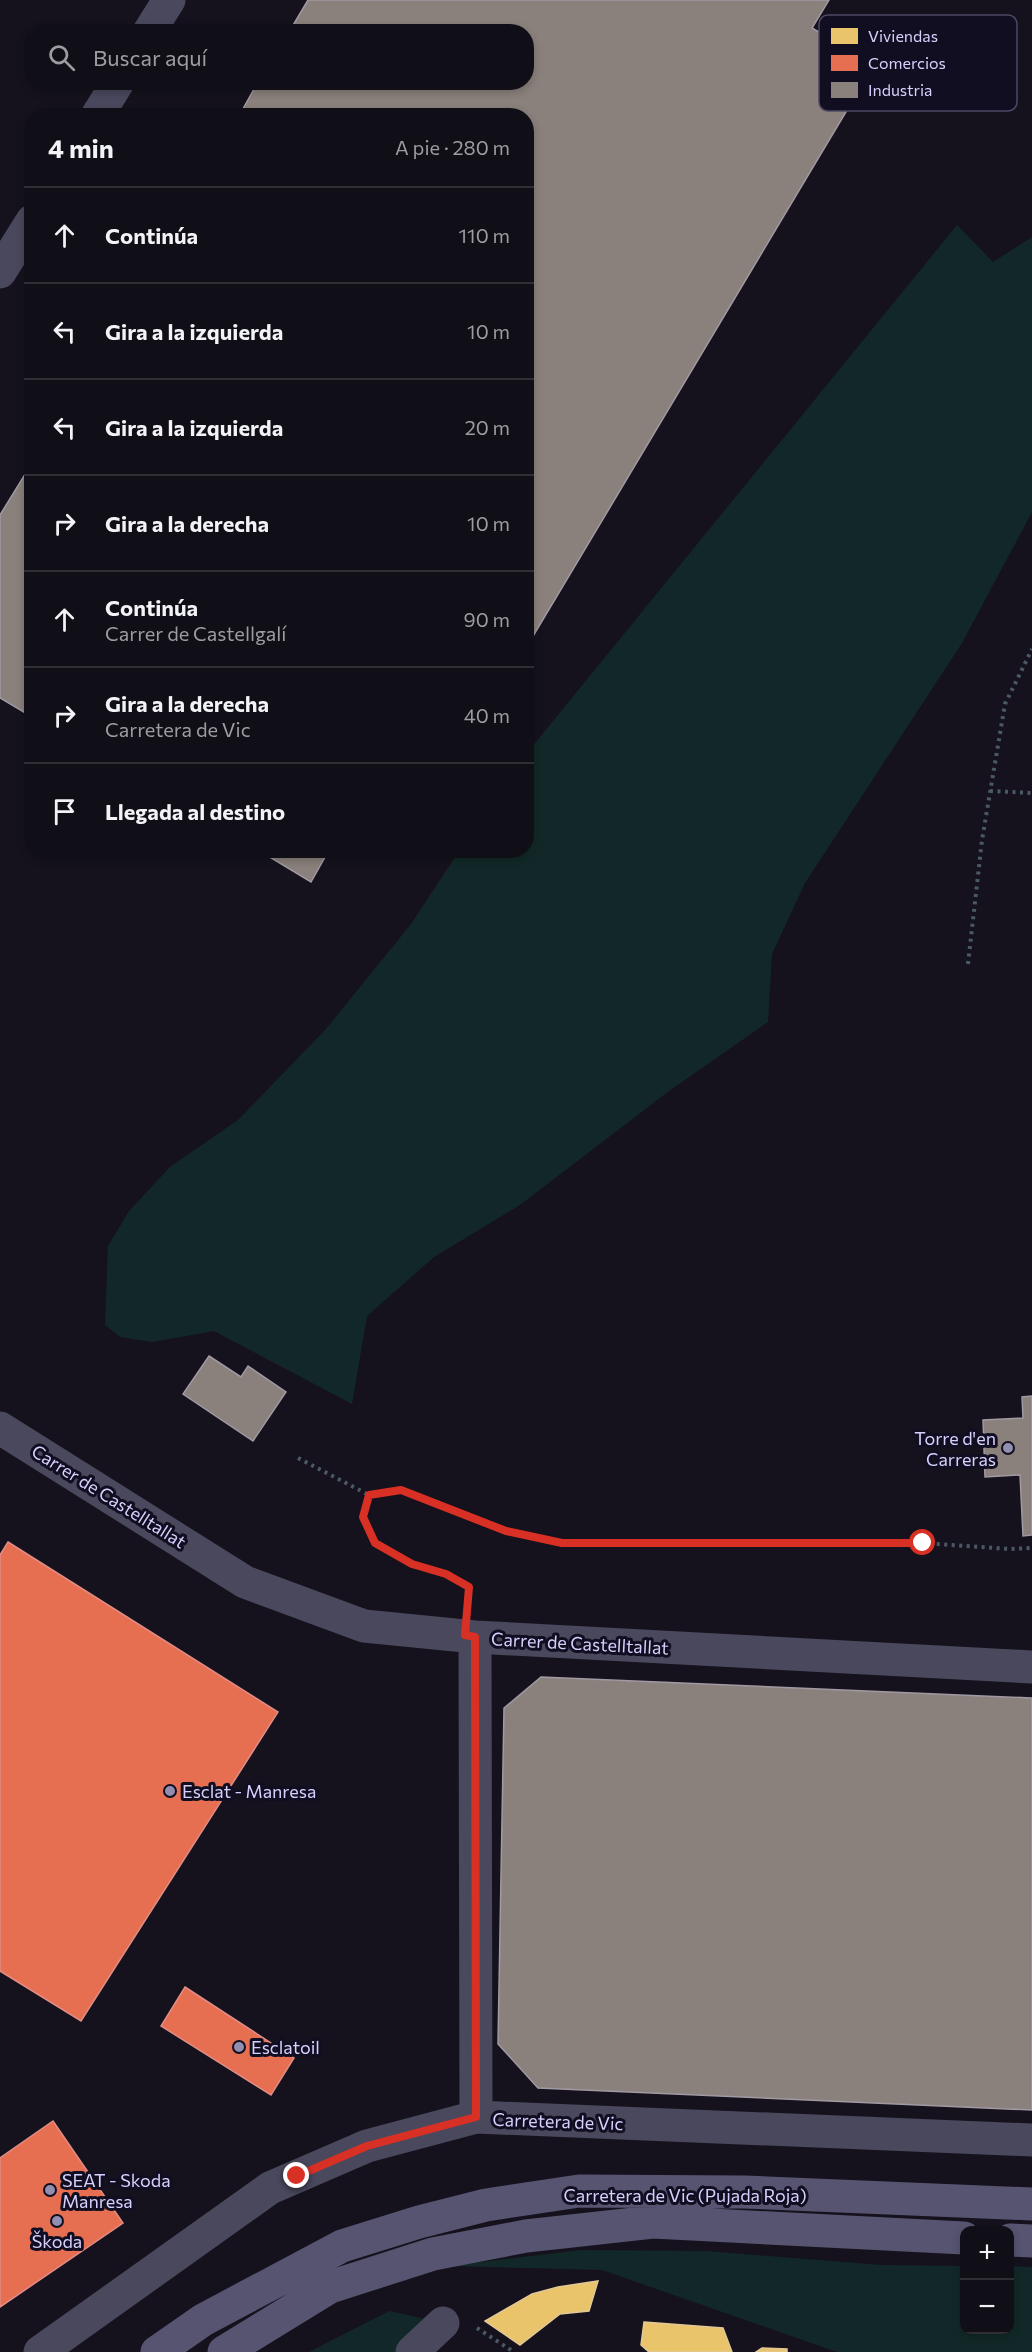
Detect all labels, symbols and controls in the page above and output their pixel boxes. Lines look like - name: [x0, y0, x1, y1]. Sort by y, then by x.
- legend: [819, 15, 1017, 111]
- search box: [24, 24, 534, 90]
- text: Viviendas: [868, 26, 938, 45]
- icon: search: [45, 41, 78, 74]
- text: Buscar aquí: [93, 44, 207, 71]
- text: Comercios: [868, 53, 946, 72]
- text: Industria: [868, 80, 932, 99]
- text: 4 min: [48, 132, 114, 163]
- text: A pie · 280 m: [395, 135, 510, 159]
- icon: ahead: [48, 219, 81, 252]
- text: Continúa: [105, 222, 198, 249]
- text: 110 m: [459, 223, 510, 247]
- icon: left: [48, 315, 81, 348]
- text: Gira a la izquierda: [105, 318, 283, 345]
- text: 10 m: [467, 319, 510, 343]
- icon: left: [48, 411, 81, 444]
- text: Gira a la izquierda: [105, 414, 283, 441]
- text: 20 m: [465, 415, 510, 439]
- icon: right: [48, 507, 81, 540]
- text: Gira a la derecha: [105, 510, 269, 537]
- text: 10 m: [467, 511, 510, 535]
- text: Continúa: [105, 594, 198, 621]
- icon: ahead: [48, 603, 81, 636]
- text: 90 m: [464, 607, 510, 631]
- text: Carrer de Castellgalí: [105, 621, 286, 645]
- text: Gira a la derecha: [105, 690, 269, 717]
- icon: right: [48, 699, 81, 732]
- text: 40 m: [464, 703, 510, 727]
- text: Carretera de Vic: [105, 717, 251, 741]
- icon: arrive: [48, 795, 81, 828]
- text: Llegada al destino: [105, 798, 285, 825]
- place label: Torre d'en Carreras: [914, 1427, 996, 1470]
- street label: Carrer de Castelltallat: [28, 1440, 190, 1552]
- marker: Torre d'en Carreras: [1001, 1441, 1015, 1455]
- route start: [909, 1529, 935, 1555]
- street label: Carrer de Castelltallat: [491, 1627, 669, 1659]
- place label: Esclat - Manresa: [182, 1780, 316, 1802]
- marker: Esclat - Manresa: [163, 1784, 177, 1798]
- place label: Esclatoil: [251, 2036, 320, 2058]
- marker: Esclatoil: [232, 2040, 246, 2054]
- street label: Carretera de Vic: [492, 2108, 624, 2134]
- route end: [283, 2162, 309, 2188]
- place label: SEAT - Skoda Manresa: [62, 2169, 171, 2212]
- marker: SEAT - Skoda Manresa: [43, 2183, 57, 2197]
- street label: Carretera de Vic (Pujada Roja): [563, 2184, 807, 2206]
- marker: Škoda: [50, 2214, 64, 2228]
- map controls: [960, 2226, 1014, 2334]
- button: +: [960, 2226, 1014, 2280]
- place label: Škoda: [32, 2230, 82, 2252]
- button: −: [960, 2280, 1014, 2334]

